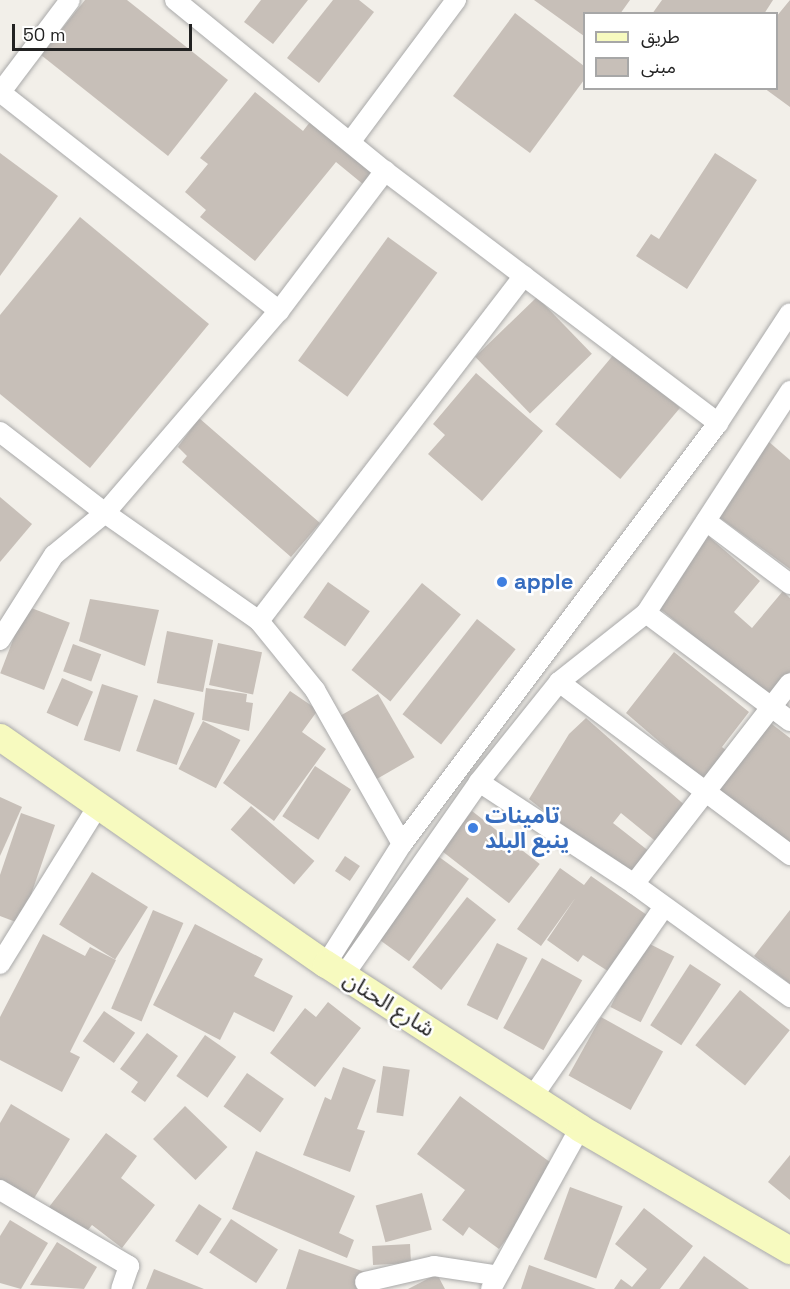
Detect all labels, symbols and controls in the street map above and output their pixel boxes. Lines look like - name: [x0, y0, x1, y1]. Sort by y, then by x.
- scale bar: [15, 12, 195, 50]
- legend: [583, 12, 778, 90]
- text: 50 m: [23, 23, 65, 46]
- text: طريق: [641, 25, 680, 48]
- text: مبنى: [641, 55, 676, 78]
- place label: apple: [514, 569, 573, 595]
- marker: apple: [495, 575, 509, 589]
- place label: تامينات ينبع البلد: [485, 802, 569, 854]
- marker: تامينات ينبع البلد: [466, 821, 480, 835]
- street label: شارع الحنان: [339, 966, 439, 1042]

